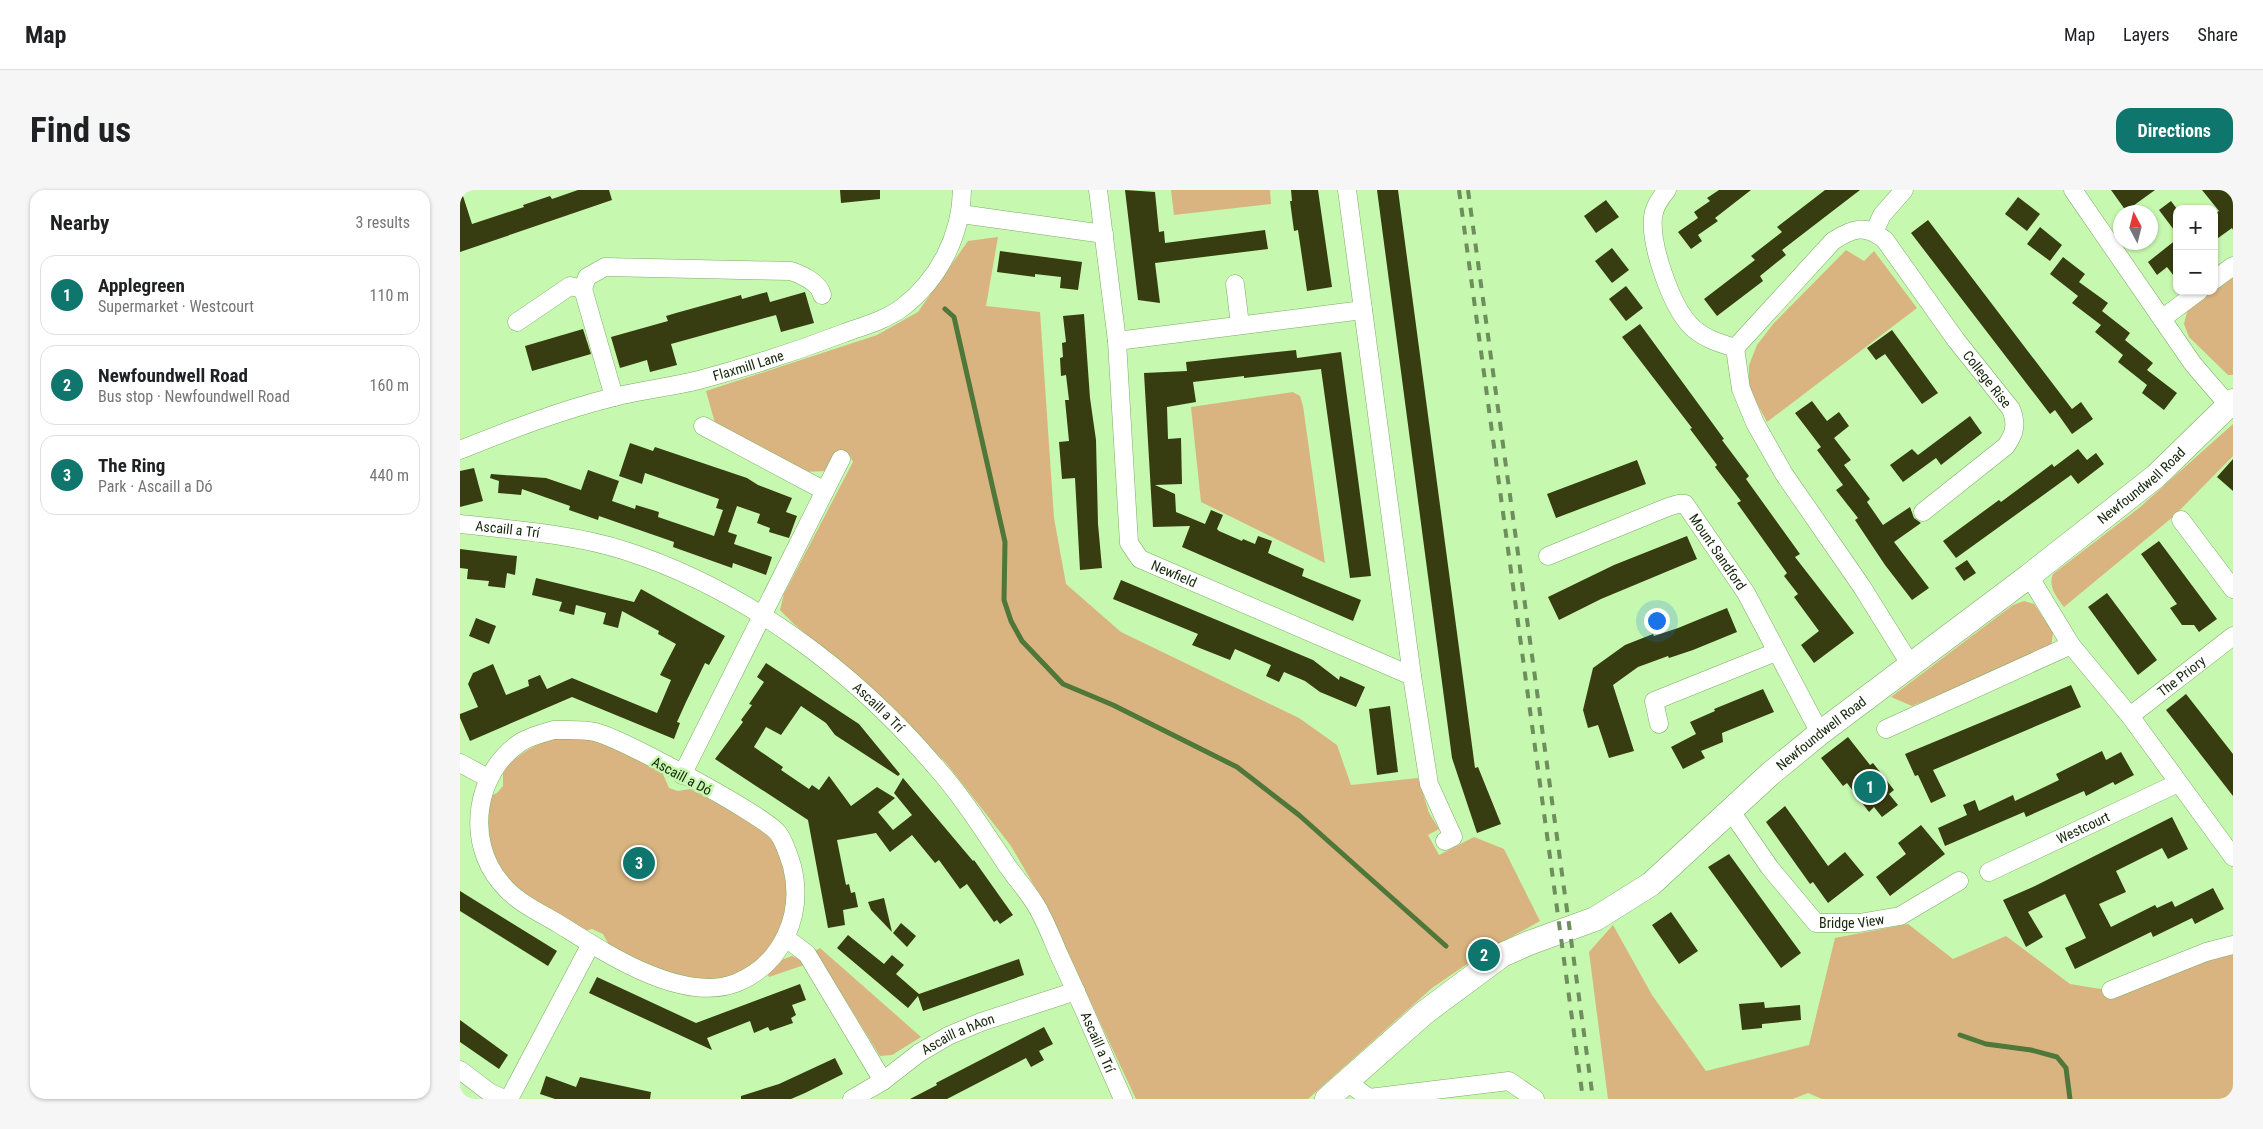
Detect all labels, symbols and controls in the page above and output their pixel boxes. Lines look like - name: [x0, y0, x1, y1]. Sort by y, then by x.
- text: Map: [25, 21, 66, 49]
- text: Map: [2064, 24, 2095, 45]
- text: Layers: [2123, 24, 2170, 45]
- text: Share: [2198, 24, 2238, 45]
- button: Directions: [2116, 108, 2233, 153]
- text: Find us: [30, 110, 131, 151]
- north arrow: [2113, 205, 2158, 250]
- map controls: [2173, 205, 2218, 295]
- button: +: [2173, 205, 2218, 250]
- text: Nearby: [50, 211, 109, 235]
- text: 3 results: [355, 213, 410, 232]
- button: −: [2173, 250, 2218, 295]
- text: Applegreen: [98, 274, 185, 297]
- text: 1: [63, 286, 71, 305]
- text: 110 m: [370, 286, 409, 305]
- text: Supermarket · Westcourt: [98, 297, 254, 316]
- street label: Flaxmill Lane: [711, 347, 786, 384]
- street label: College Rise: [1960, 347, 2015, 411]
- text: Newfoundwell Road: [98, 364, 248, 387]
- text: 2: [63, 376, 71, 395]
- text: 160 m: [370, 376, 409, 395]
- text: Bus stop · Newfoundwell Road: [98, 387, 290, 406]
- street label: Newfoundwell Road: [2094, 444, 2188, 527]
- text: The Ring: [98, 454, 165, 477]
- text: 3: [63, 466, 71, 485]
- text: 440 m: [370, 466, 409, 485]
- text: Park · Ascaill a Dó: [98, 477, 213, 496]
- street label: Mount Sandford: [1686, 511, 1749, 593]
- street label: Ascaill a Trí: [475, 518, 542, 541]
- street label: Newfield: [1149, 557, 1199, 590]
- your location: [1644, 608, 1670, 634]
- street label: The Priory: [2154, 652, 2209, 700]
- street label: Ascaill a Trí: [850, 679, 908, 736]
- street label: Newfoundwell Road: [1773, 693, 1869, 774]
- street label: Ascaill a Dó: [649, 754, 715, 798]
- pin: 1: [1854, 768, 1886, 806]
- street label: Westcourt: [2054, 808, 2112, 847]
- pin: 3: [623, 844, 655, 882]
- street label: Bridge View: [1819, 911, 1886, 931]
- pin: 2: [1468, 936, 1500, 974]
- street label: Ascaill a Trí: [1078, 1009, 1119, 1076]
- street label: Ascaill a hAon: [918, 1010, 996, 1058]

